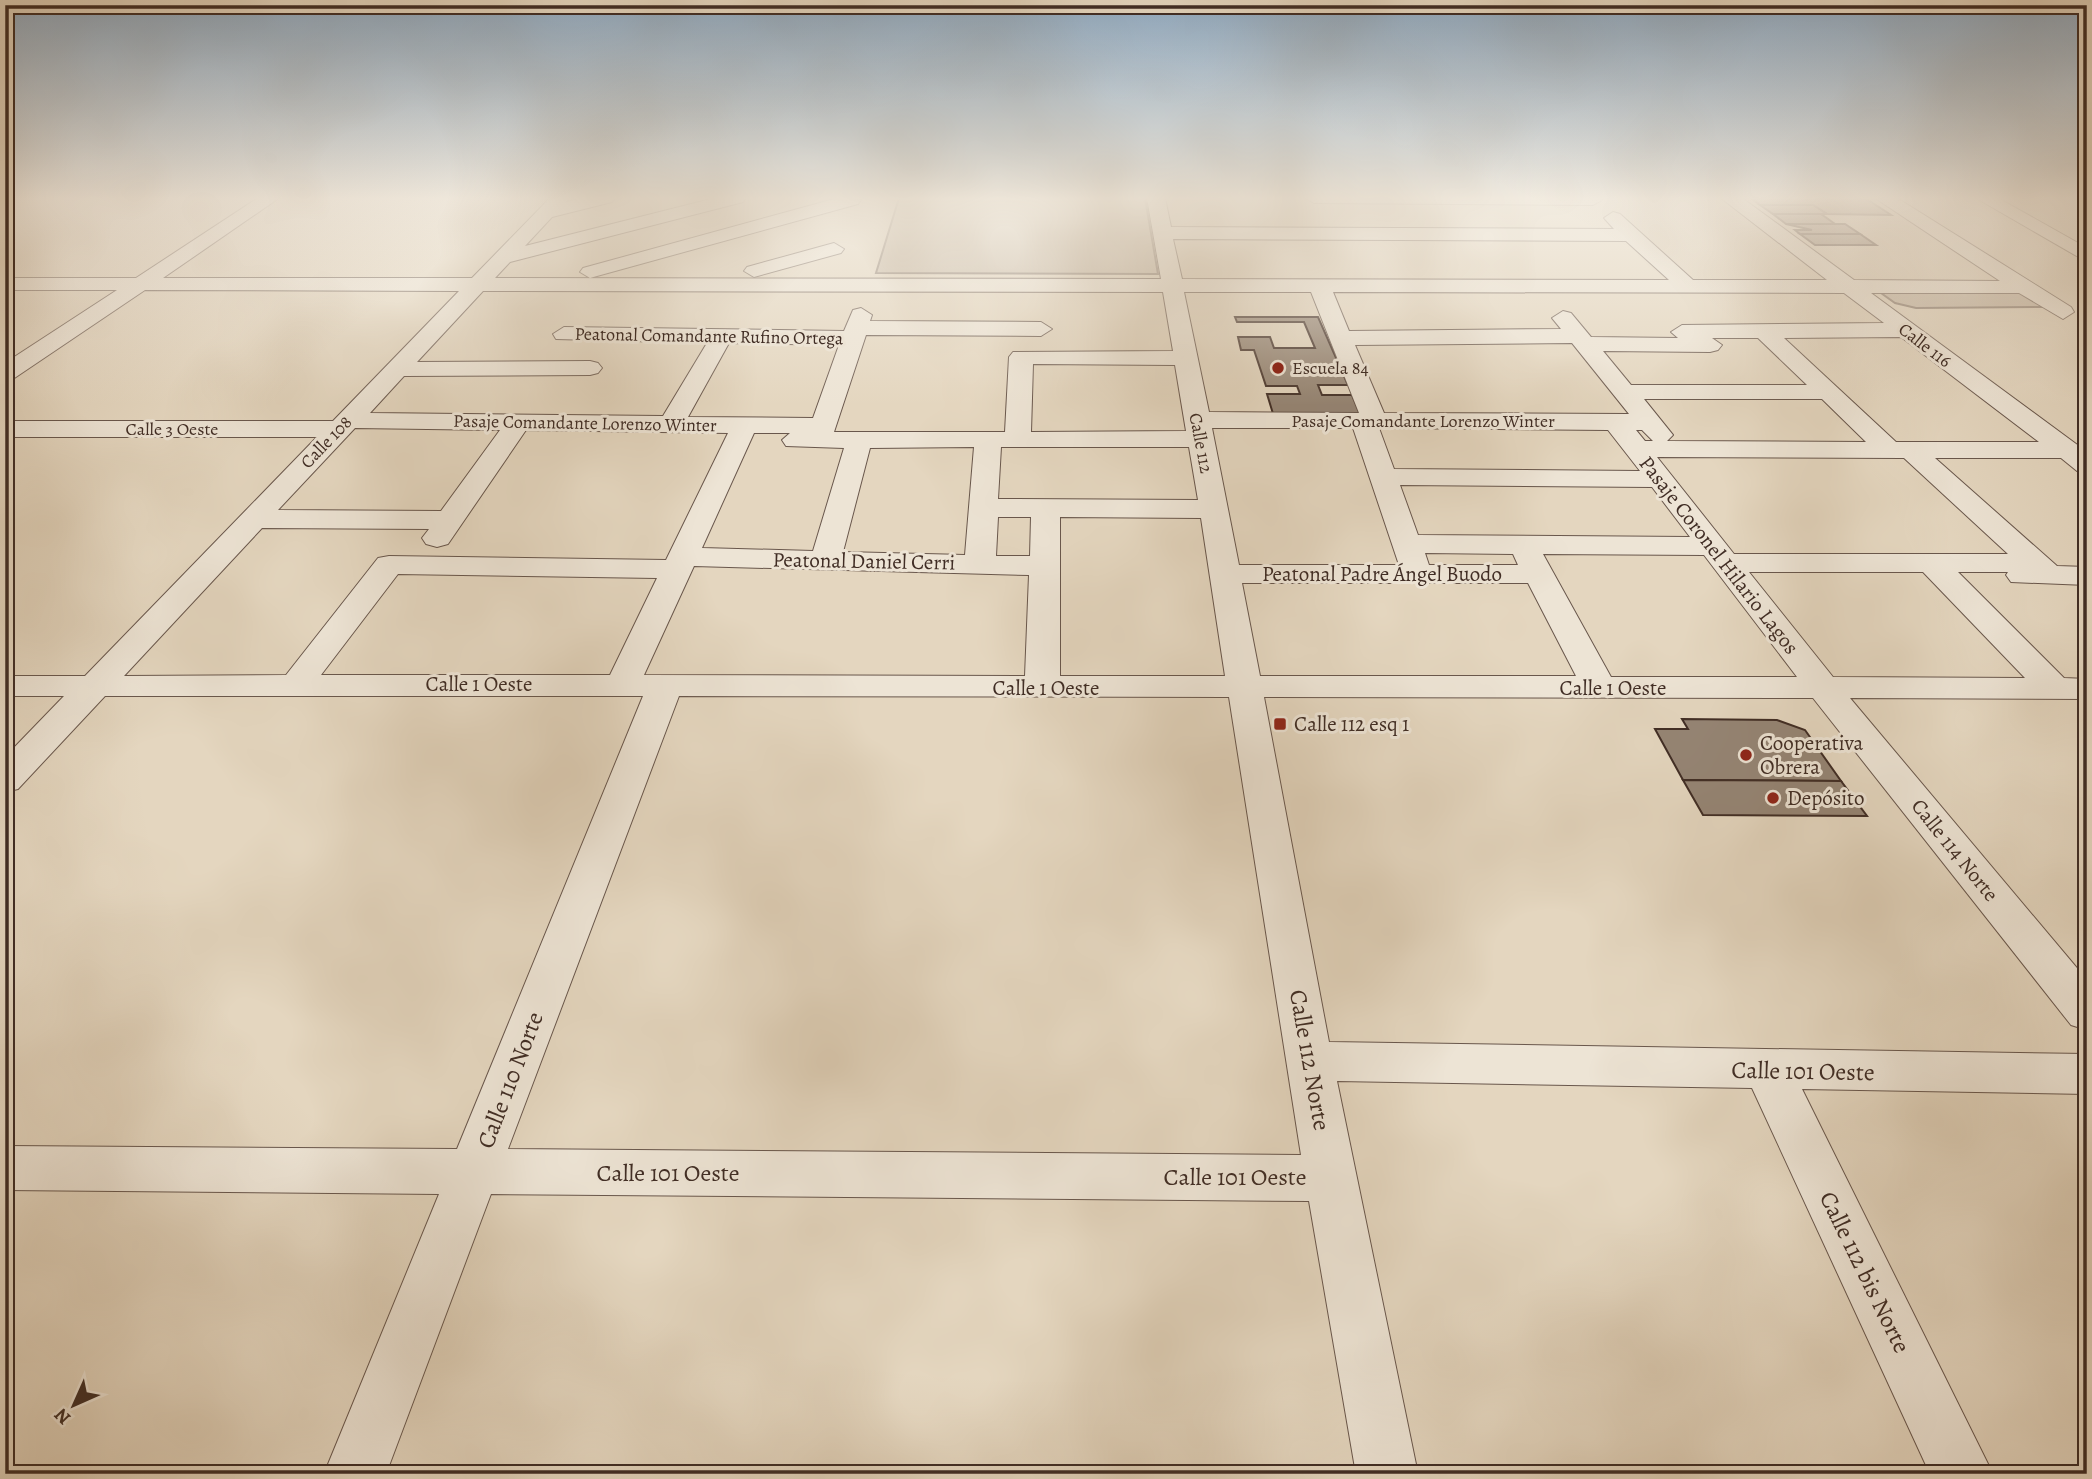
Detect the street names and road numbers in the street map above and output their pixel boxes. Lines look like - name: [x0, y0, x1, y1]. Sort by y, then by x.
- street label: Calle 116: [1894, 317, 1956, 373]
- street label: Peatonal Comandante Rufino Ortega: [574, 322, 844, 350]
- street label: Pasaje Comandante Lorenzo Winter: [453, 409, 717, 437]
- street label: Pasaje Comandante Lorenzo Winter: [1291, 409, 1555, 433]
- street label: Calle 108: [295, 410, 357, 474]
- street label: Calle 112: [1183, 411, 1219, 476]
- street label: Calle 3 Oeste: [126, 417, 218, 441]
- street label: Pasaje Coronel Hilario Lagos: [1633, 450, 1805, 660]
- street label: Peatonal Daniel Cerri: [772, 545, 956, 577]
- street label: Peatonal Padre Ángel Buodo: [1262, 560, 1502, 588]
- street label: Calle 1 Oeste: [426, 670, 532, 698]
- street label: Calle 1 Oeste: [993, 674, 1099, 702]
- street label: Calle 1 Oeste: [1560, 674, 1666, 702]
- street label: Calle 114 Norte: [1905, 793, 2005, 907]
- street label: Calle 112 Norte: [1282, 987, 1338, 1133]
- street label: Calle 110 Norte: [469, 1007, 551, 1153]
- street label: Calle 101 Oeste: [1731, 1054, 1875, 1088]
- street label: Calle 101 Oeste: [596, 1157, 740, 1189]
- street label: Calle 101 Oeste: [1163, 1161, 1307, 1193]
- street label: Calle 112 bis Norte: [1812, 1186, 1918, 1358]

